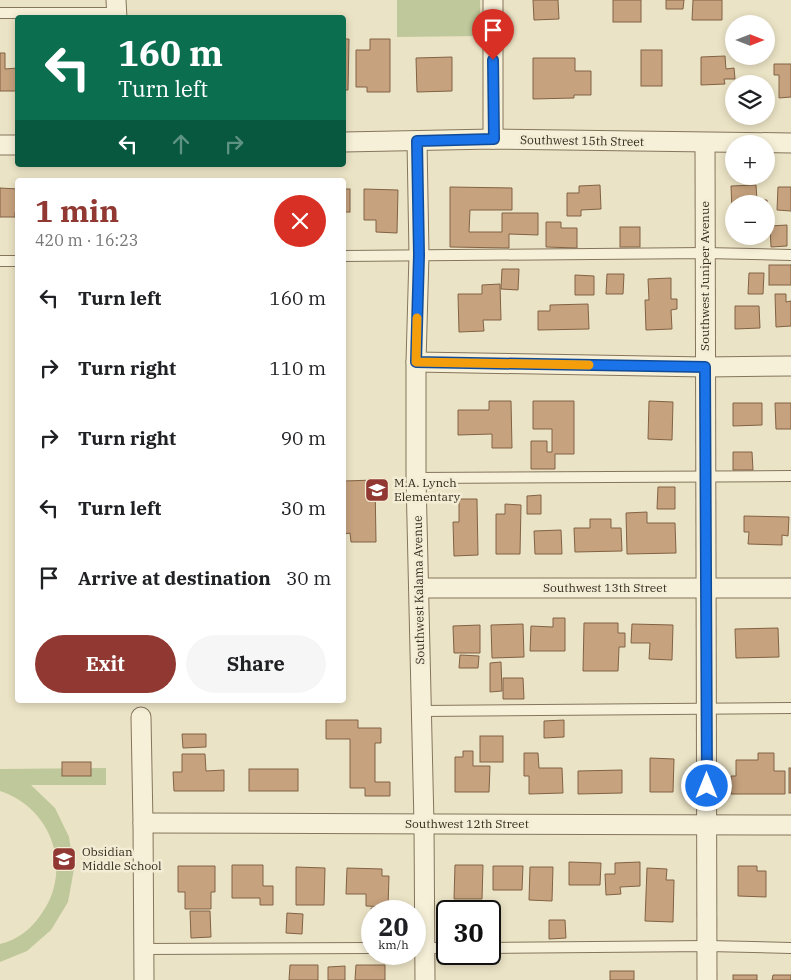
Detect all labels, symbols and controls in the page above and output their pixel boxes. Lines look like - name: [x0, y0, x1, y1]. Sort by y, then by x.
- pin: [472, 9, 514, 60]
- north arrow: [725, 15, 775, 65]
- map controls: [725, 15, 775, 245]
- icon: arrive: [479, 16, 507, 44]
- text: 160 m: [118, 30, 223, 76]
- icon: left: [35, 35, 100, 100]
- text: Turn left: [118, 74, 208, 103]
- button: layers: [725, 75, 775, 125]
- icon: left: [114, 130, 142, 158]
- icon: ahead: [167, 130, 195, 158]
- icon: right: [220, 130, 248, 158]
- street label: Southwest 15th Street: [520, 132, 644, 149]
- button: +: [725, 135, 775, 185]
- text: 1 min: [35, 191, 119, 230]
- button: close: [274, 195, 326, 247]
- button: −: [725, 195, 775, 245]
- street label: Southwest Juniper Avenue: [697, 201, 712, 351]
- text: 420 m · 16:23: [35, 230, 138, 250]
- icon: left: [35, 284, 63, 312]
- text: Turn left: [78, 286, 161, 310]
- text: 160 m: [269, 286, 326, 310]
- icon: right: [35, 354, 63, 382]
- text: Turn right: [78, 356, 176, 380]
- text: 110 m: [269, 356, 326, 380]
- icon: right: [35, 424, 63, 452]
- text: Turn right: [78, 426, 176, 450]
- text: 90 m: [281, 426, 326, 450]
- place label: M.A. Lynch Elementary: [394, 475, 461, 504]
- school or university icon: M.A. Lynch Elementary: [364, 477, 390, 503]
- icon: left: [35, 494, 63, 522]
- text: Turn left: [78, 496, 161, 520]
- text: 30 m: [281, 496, 326, 520]
- street label: Southwest Kalama Avenue: [410, 515, 427, 665]
- icon: arrive: [35, 564, 63, 592]
- text: Arrive at destination: [78, 566, 271, 590]
- text: 30 m: [286, 566, 331, 590]
- street label: Southwest 13th Street: [543, 580, 667, 595]
- button: Exit: [35, 635, 176, 693]
- button: Share: [186, 635, 326, 693]
- position arrow: [680, 759, 732, 811]
- street label: Southwest 12th Street: [405, 816, 529, 831]
- place label: Obsidian Middle School: [82, 844, 162, 873]
- school or university icon: Obsidian Middle School: [51, 846, 77, 872]
- speed limit sign: 30: [436, 900, 501, 965]
- text: 20: [378, 910, 409, 943]
- text: km/h: [378, 937, 409, 952]

